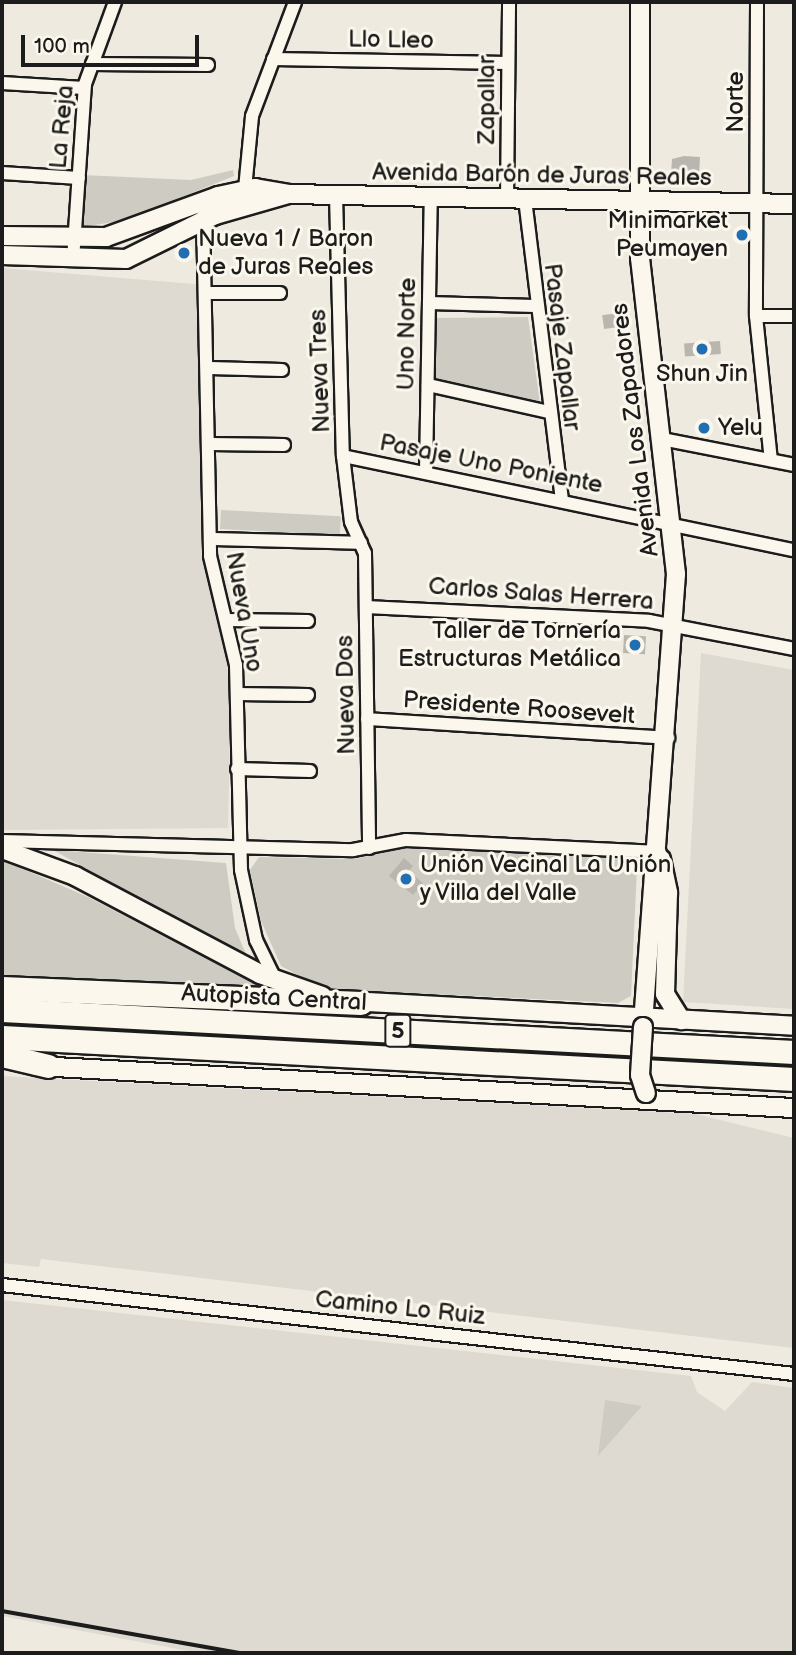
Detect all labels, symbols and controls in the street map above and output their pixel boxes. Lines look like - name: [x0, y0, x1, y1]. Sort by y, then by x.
- scale bar: [24, 21, 203, 65]
- street label: Llo Lleo: [348, 25, 434, 55]
- text: 100 m: [34, 34, 90, 59]
- street label: Zapallar: [473, 56, 501, 144]
- street label: Norte: [722, 71, 750, 133]
- street label: La Reja: [44, 84, 80, 170]
- street label: Avenida Barón de Juras Reales: [371, 158, 713, 192]
- place label: Minimarket Peumayen: [607, 207, 728, 263]
- place label: Nueva 1 / Baron de Juras Reales: [198, 225, 375, 281]
- marker: Minimarket Peumayen: [734, 227, 750, 243]
- marker: Nueva 1 / Baron de Juras Reales: [176, 245, 192, 261]
- street label: Pasaje Zapallar: [537, 262, 587, 432]
- street label: Uno Norte: [392, 277, 422, 391]
- street label: Avenida Los Zapadores: [605, 302, 665, 558]
- street label: Nueva Tres: [303, 308, 337, 434]
- marker: Shun Jin: [694, 341, 710, 357]
- place label: Shun Jin: [655, 360, 749, 388]
- place label: Yelu: [718, 414, 763, 442]
- marker: Yelu: [696, 420, 712, 436]
- street label: Pasaje Uno Poniente: [377, 428, 605, 500]
- street label: Nueva Uno: [219, 550, 269, 674]
- street label: Carlos Salas Herrera: [427, 572, 655, 616]
- place label: Taller de Tornería Estructuras Metálica: [398, 617, 621, 673]
- street label: Nueva Dos: [331, 635, 361, 755]
- marker: Taller de Tornería Estructuras Metálica: [627, 637, 643, 653]
- street label: Presidente Roosevelt: [402, 686, 636, 730]
- place label: Unión Vecinal La Unión y Villa del Valle: [420, 851, 672, 907]
- marker: Unión Vecinal La Unión y Villa del Valle: [398, 871, 414, 887]
- street label: Autopista Central: [181, 979, 367, 1017]
- road number: 5: [384, 1012, 412, 1050]
- street label: Camino Lo Ruiz: [314, 1285, 486, 1331]

